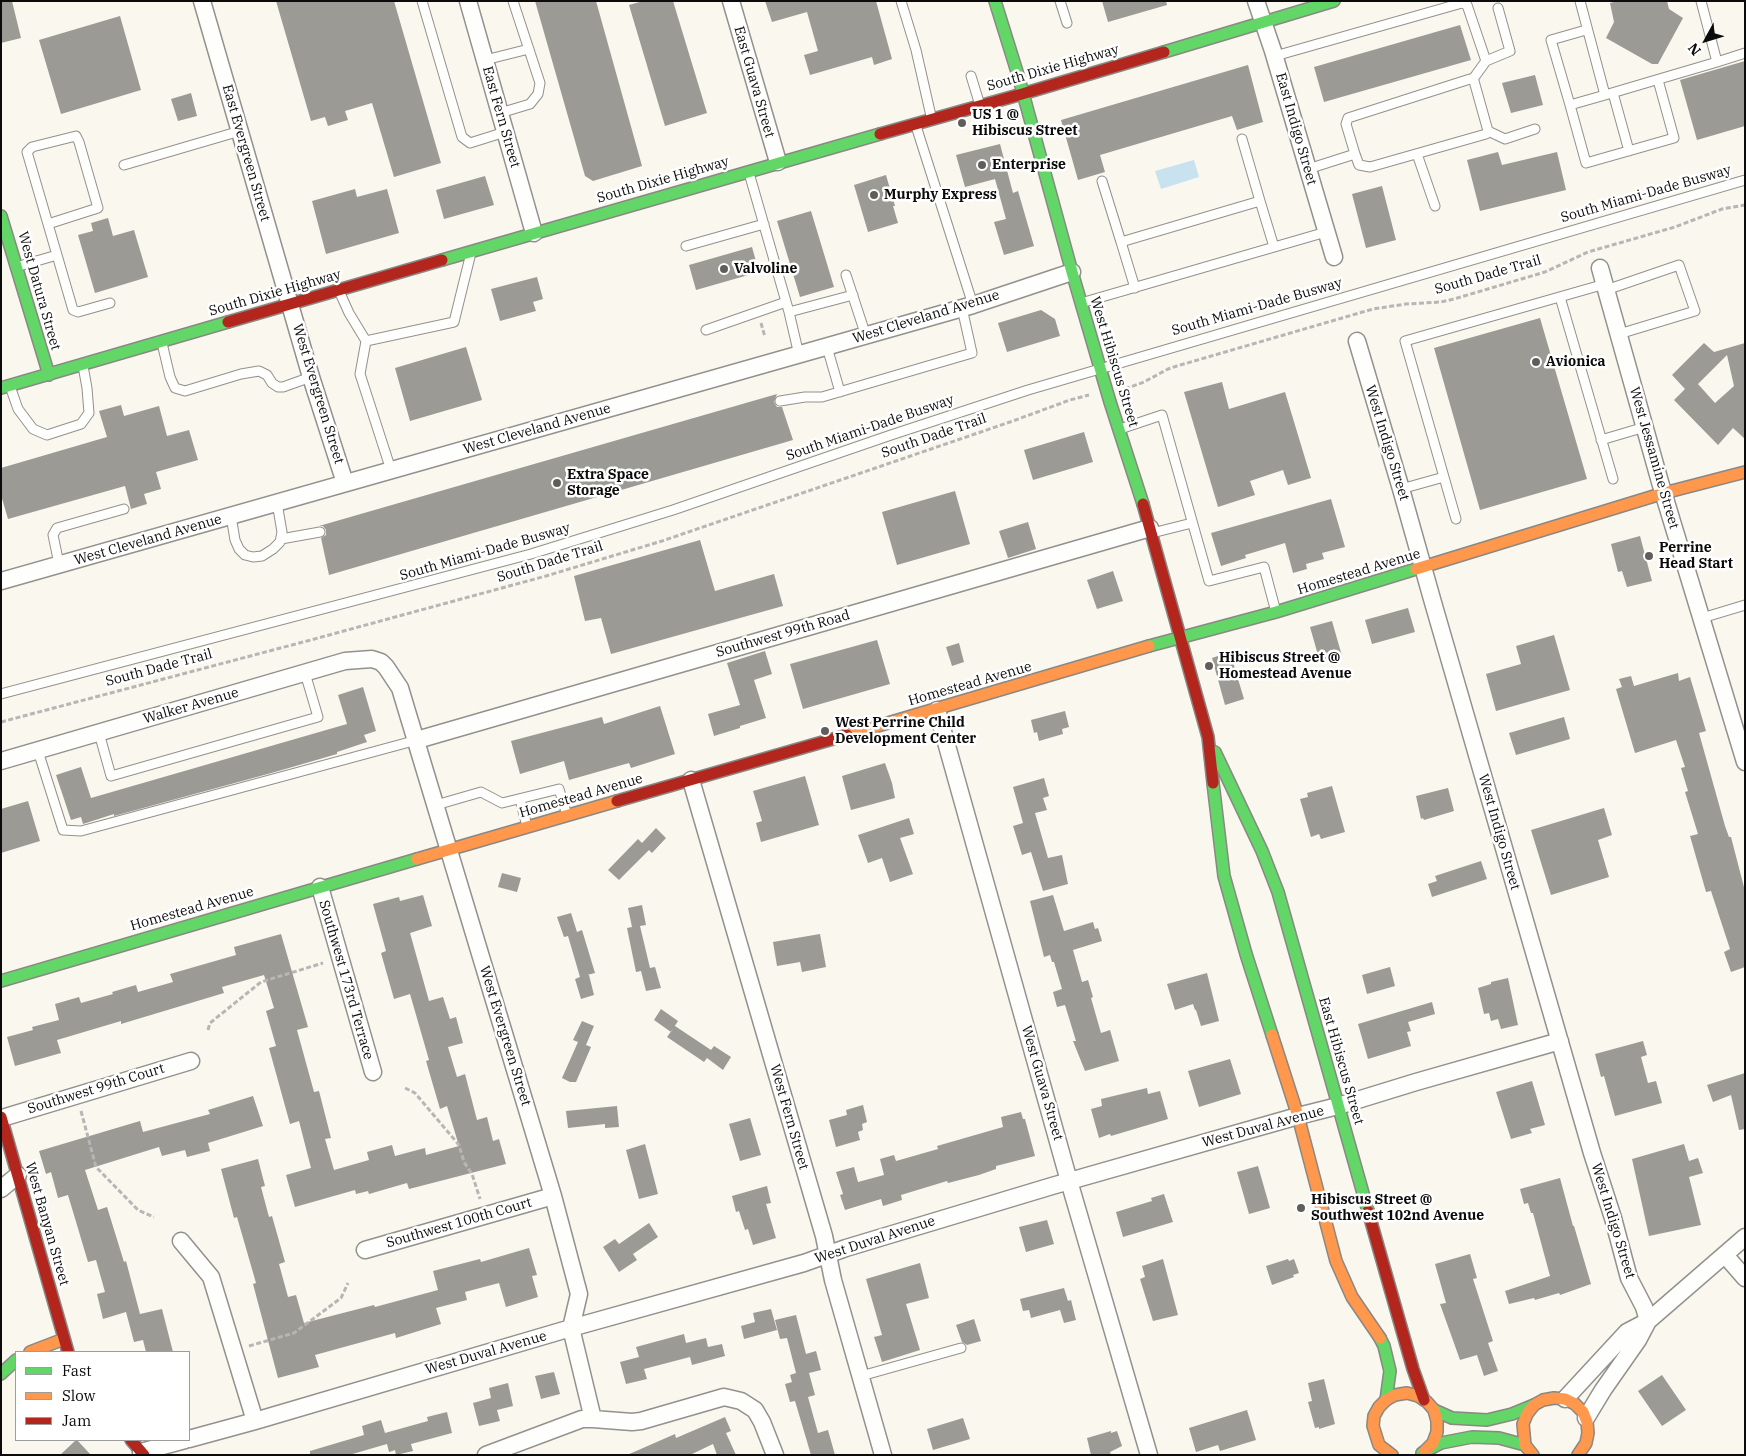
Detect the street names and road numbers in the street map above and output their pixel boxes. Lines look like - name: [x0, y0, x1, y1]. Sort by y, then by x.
- street label: East Guava Street: [730, 24, 778, 140]
- street label: South Dixie Highway: [985, 41, 1121, 95]
- street label: East Fern Street: [478, 64, 524, 170]
- street label: East Indigo Street: [1272, 71, 1320, 187]
- street label: East Evergreen Street: [218, 83, 274, 223]
- street label: South Dixie Highway: [595, 153, 731, 207]
- street label: South Miami-Dade Busway: [1559, 162, 1733, 226]
- street label: West Datura Street: [14, 230, 64, 352]
- street label: South Dade Trail: [1433, 252, 1543, 298]
- street label: South Dixie Highway: [207, 266, 343, 320]
- street label: South Miami-Dade Busway: [1170, 275, 1344, 339]
- street label: West Cleveland Avenue: [851, 287, 1001, 347]
- street label: West Hibiscus Street: [1086, 295, 1142, 429]
- street label: West Evergreen Street: [289, 322, 347, 466]
- street label: West Indigo Street: [1361, 383, 1413, 503]
- street label: West Jessamine Street: [1626, 385, 1682, 531]
- street label: South Miami-Dade Busway: [784, 391, 956, 465]
- street label: West Cleveland Avenue: [461, 400, 613, 458]
- street label: South Dade Trail: [879, 410, 989, 462]
- street label: West Cleveland Avenue: [72, 511, 224, 569]
- street label: South Miami-Dade Busway: [398, 520, 572, 584]
- street label: South Dade Trail: [495, 538, 605, 586]
- street label: Homestead Avenue: [1295, 545, 1423, 599]
- street label: Southwest 99th Road: [714, 607, 852, 661]
- street label: South Dade Trail: [104, 646, 214, 690]
- street label: Homestead Avenue: [906, 658, 1034, 710]
- street label: Walker Avenue: [141, 684, 241, 728]
- street label: Homestead Avenue: [517, 770, 645, 822]
- street label: West Indigo Street: [1474, 772, 1524, 892]
- street label: Homestead Avenue: [128, 883, 256, 935]
- street label: Southwest 173rd Terrace: [315, 898, 377, 1062]
- street label: West Evergreen Street: [476, 964, 534, 1108]
- street label: East Hibiscus Street: [1315, 995, 1367, 1127]
- street label: West Guava Street: [1018, 1023, 1066, 1143]
- street label: Southwest 99th Court: [26, 1060, 166, 1118]
- street label: West Fern Street: [766, 1062, 812, 1172]
- street label: West Duval Avenue: [1200, 1103, 1326, 1151]
- street label: West Banyan Street: [21, 1160, 73, 1288]
- street label: West Indigo Street: [1587, 1161, 1639, 1281]
- street label: Southwest 100th Court: [384, 1194, 534, 1252]
- street label: West Duval Avenue: [813, 1213, 937, 1267]
- street label: West Duval Avenue: [423, 1328, 549, 1378]

